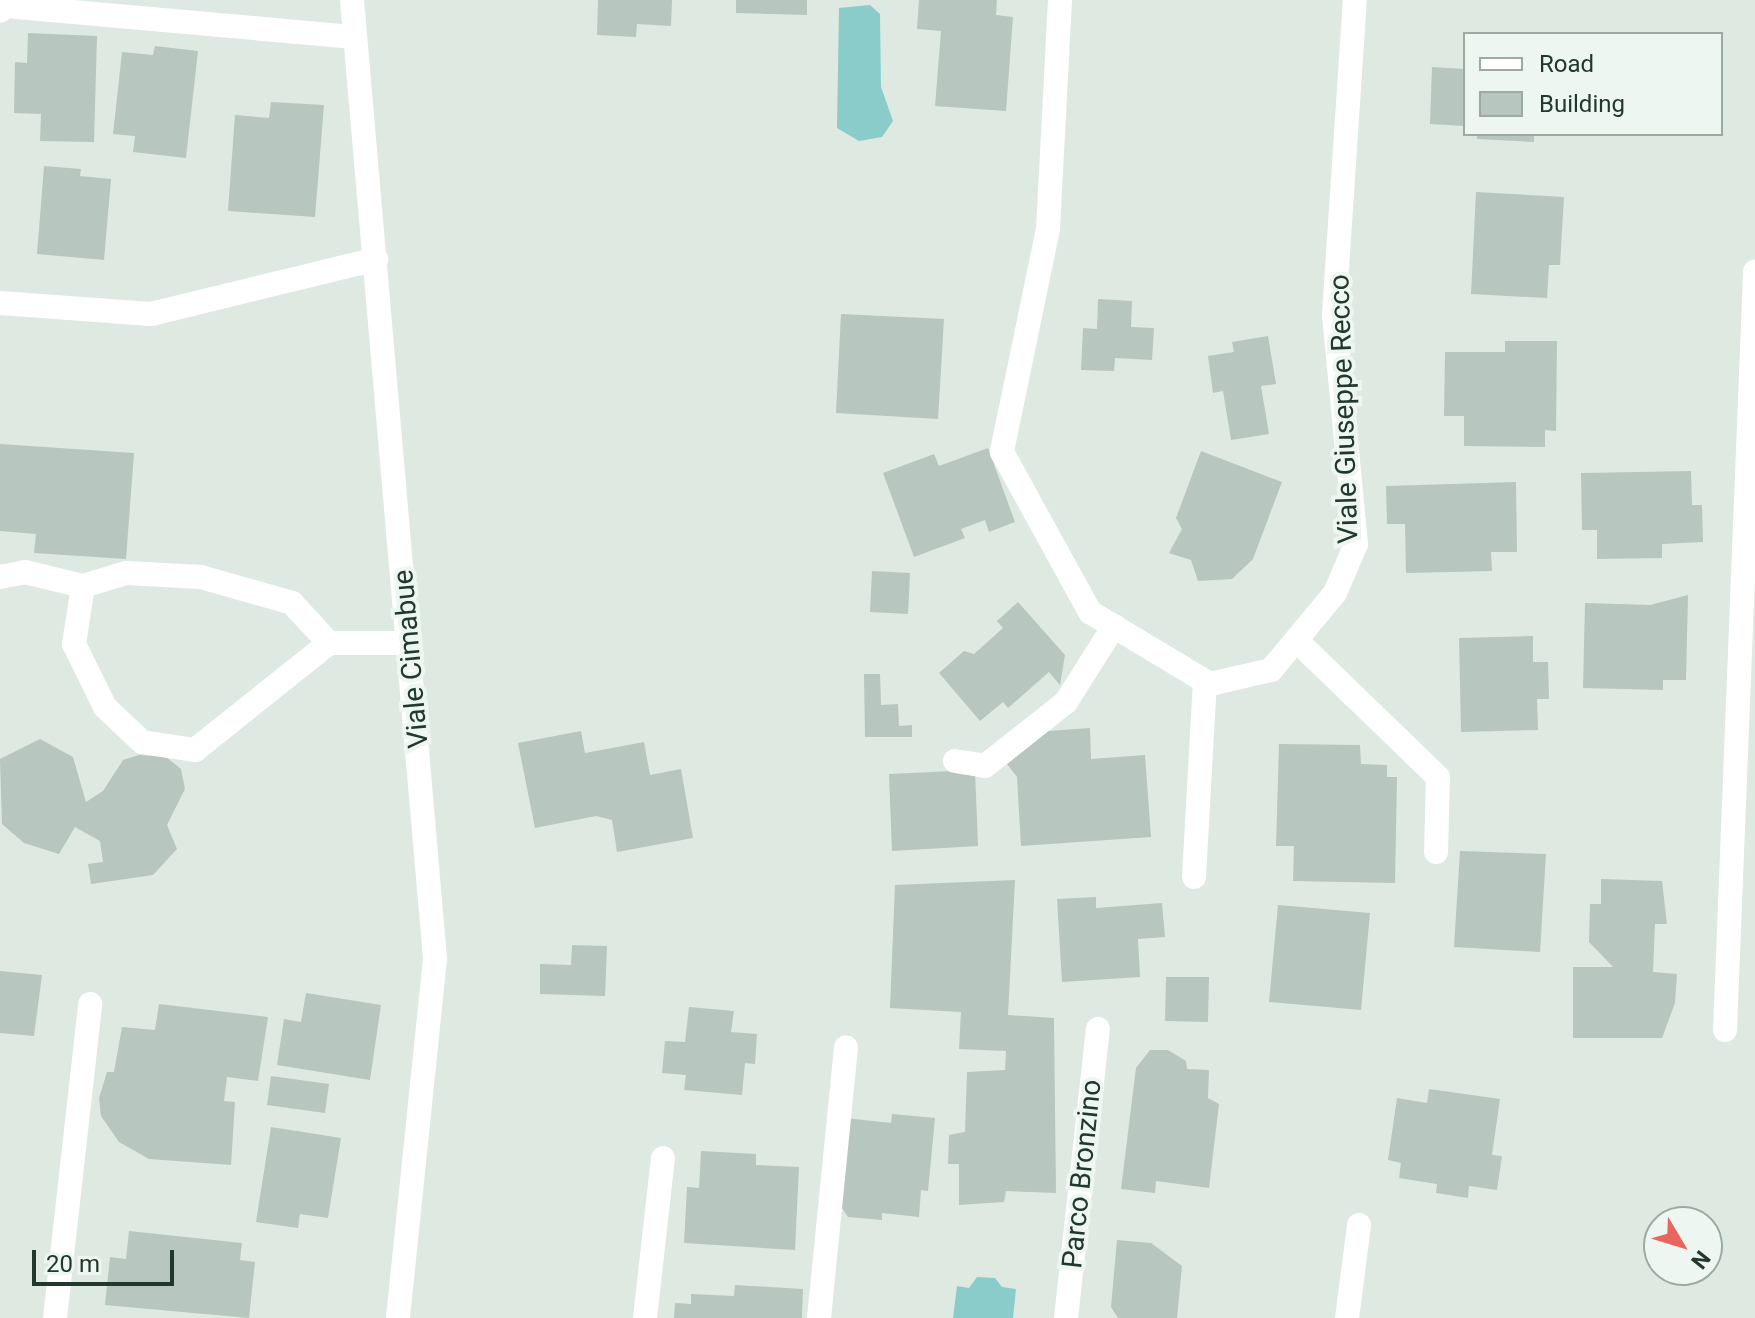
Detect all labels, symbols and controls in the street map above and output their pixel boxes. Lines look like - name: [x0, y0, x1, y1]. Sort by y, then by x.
- legend: [1463, 32, 1723, 136]
- text: Road: [1539, 50, 1594, 78]
- text: Building: [1539, 90, 1625, 118]
- street label: Viale Giuseppe Recco: [1323, 274, 1365, 544]
- street label: Viale Cimabue: [386, 568, 436, 750]
- street label: Parco Bronzino: [1055, 1078, 1109, 1270]
- north arrow: [1643, 1206, 1723, 1286]
- scale bar: [36, 1234, 178, 1284]
- text: N: [1686, 1246, 1715, 1274]
- text: 20 m: [46, 1250, 100, 1278]

